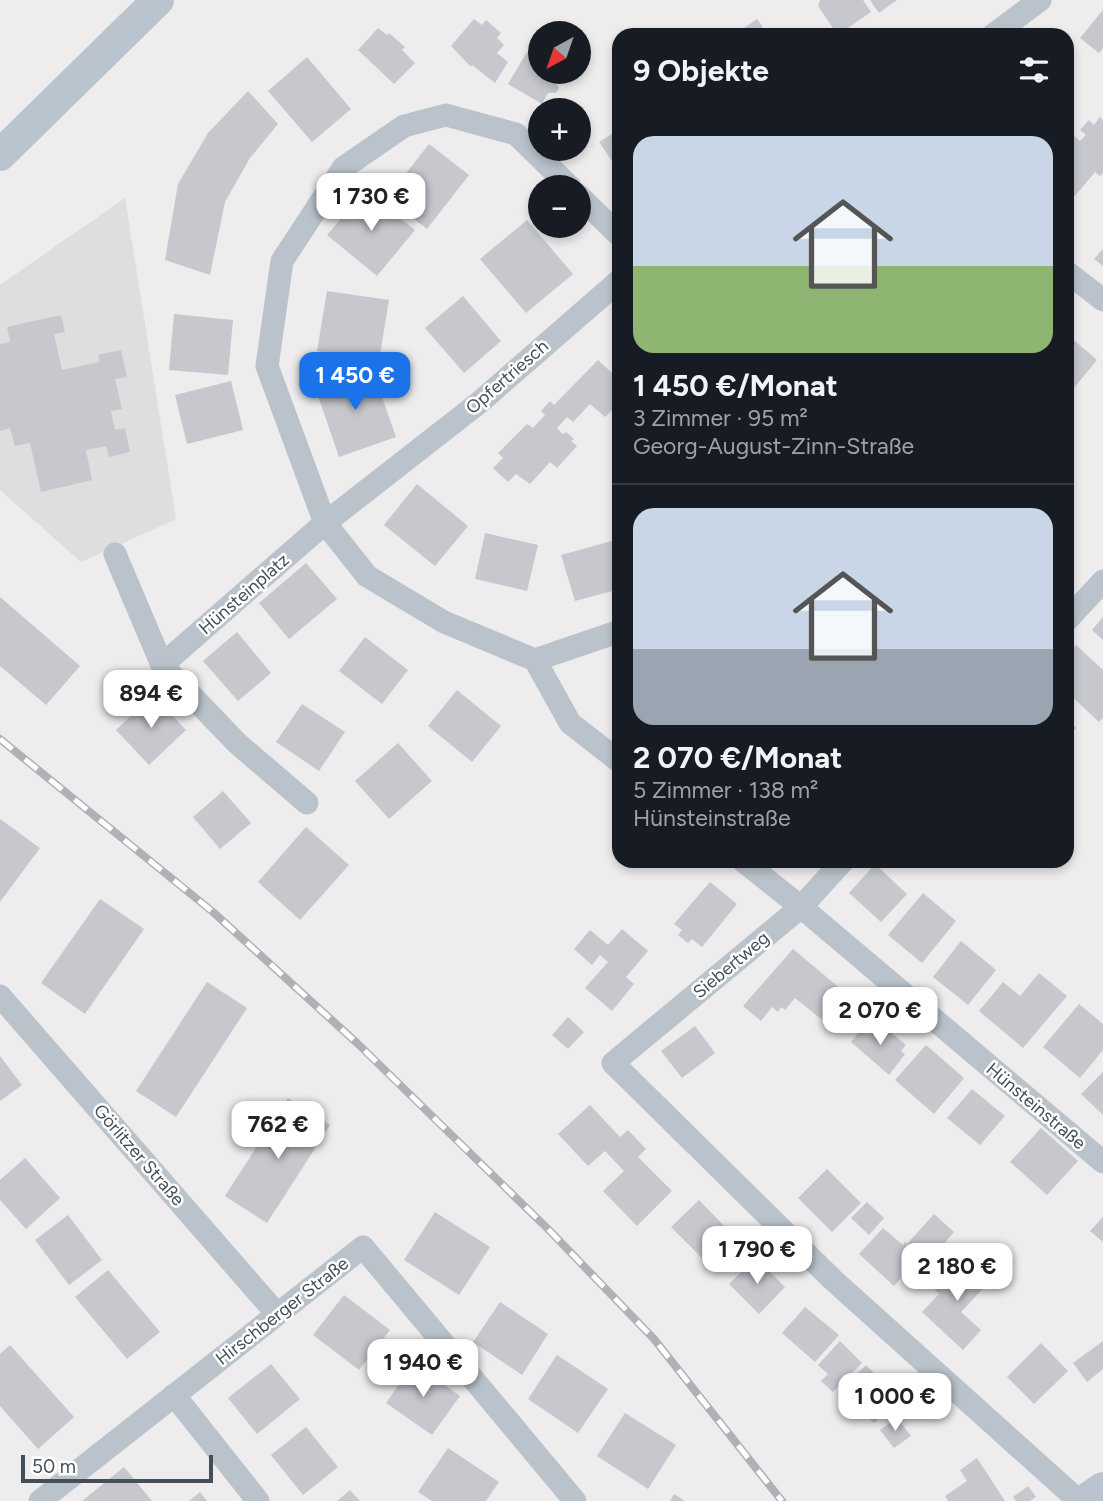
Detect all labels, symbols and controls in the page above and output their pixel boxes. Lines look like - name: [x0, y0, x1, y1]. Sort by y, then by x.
- north arrow: [528, 21, 592, 84]
- map controls: [528, 21, 591, 238]
- icon: filters: [1015, 51, 1053, 89]
- text: 9 Objekte: [633, 52, 769, 89]
- button: +: [528, 98, 591, 161]
- pin: 1 730 €: [306, 174, 436, 233]
- button: −: [528, 175, 591, 238]
- icon: home: [780, 181, 906, 307]
- text: 1 730 €: [332, 182, 410, 210]
- street label: Opfertriesch: [461, 335, 553, 419]
- pin: 1 450 €: [290, 352, 420, 412]
- text: 1 450 €: [315, 361, 395, 389]
- text: 1 450 €/Monat: [633, 367, 838, 404]
- text: 3 Zimmer · 95 m²: [633, 404, 808, 432]
- text: Georg-August-Zinn-Straße: [633, 432, 914, 460]
- street label: Hünsteinplatz: [194, 549, 294, 639]
- icon: home: [780, 553, 906, 679]
- pin: 894 €: [102, 670, 200, 730]
- text: 894 €: [119, 679, 183, 707]
- text: 2 070 €/Monat: [633, 739, 842, 776]
- text: 5 Zimmer · 138 m²: [633, 776, 818, 804]
- text: Hünsteinstraße: [633, 804, 790, 832]
- street label: Siebertweg: [688, 927, 774, 1003]
- pin: 2 070 €: [815, 988, 945, 1047]
- text: 2 070 €: [839, 996, 921, 1024]
- street label: Hünsteinstraße: [982, 1058, 1090, 1154]
- street label: Görlitzer Straße: [89, 1100, 189, 1210]
- pin: 762 €: [229, 1102, 327, 1161]
- text: 762 €: [248, 1110, 308, 1138]
- pin: 1 790 €: [692, 1226, 822, 1286]
- text: 1 790 €: [718, 1235, 796, 1263]
- pin: 2 180 €: [892, 1244, 1022, 1303]
- street label: Hirschberger Straße: [211, 1252, 353, 1370]
- text: 2 180 €: [918, 1252, 996, 1280]
- pin: 1 940 €: [358, 1340, 488, 1399]
- text: 1 940 €: [383, 1348, 463, 1376]
- pin: 1 000 €: [830, 1374, 960, 1433]
- text: 1 000 €: [854, 1382, 936, 1410]
- scale bar: [21, 1452, 214, 1484]
- text: 50 m: [32, 1455, 76, 1478]

